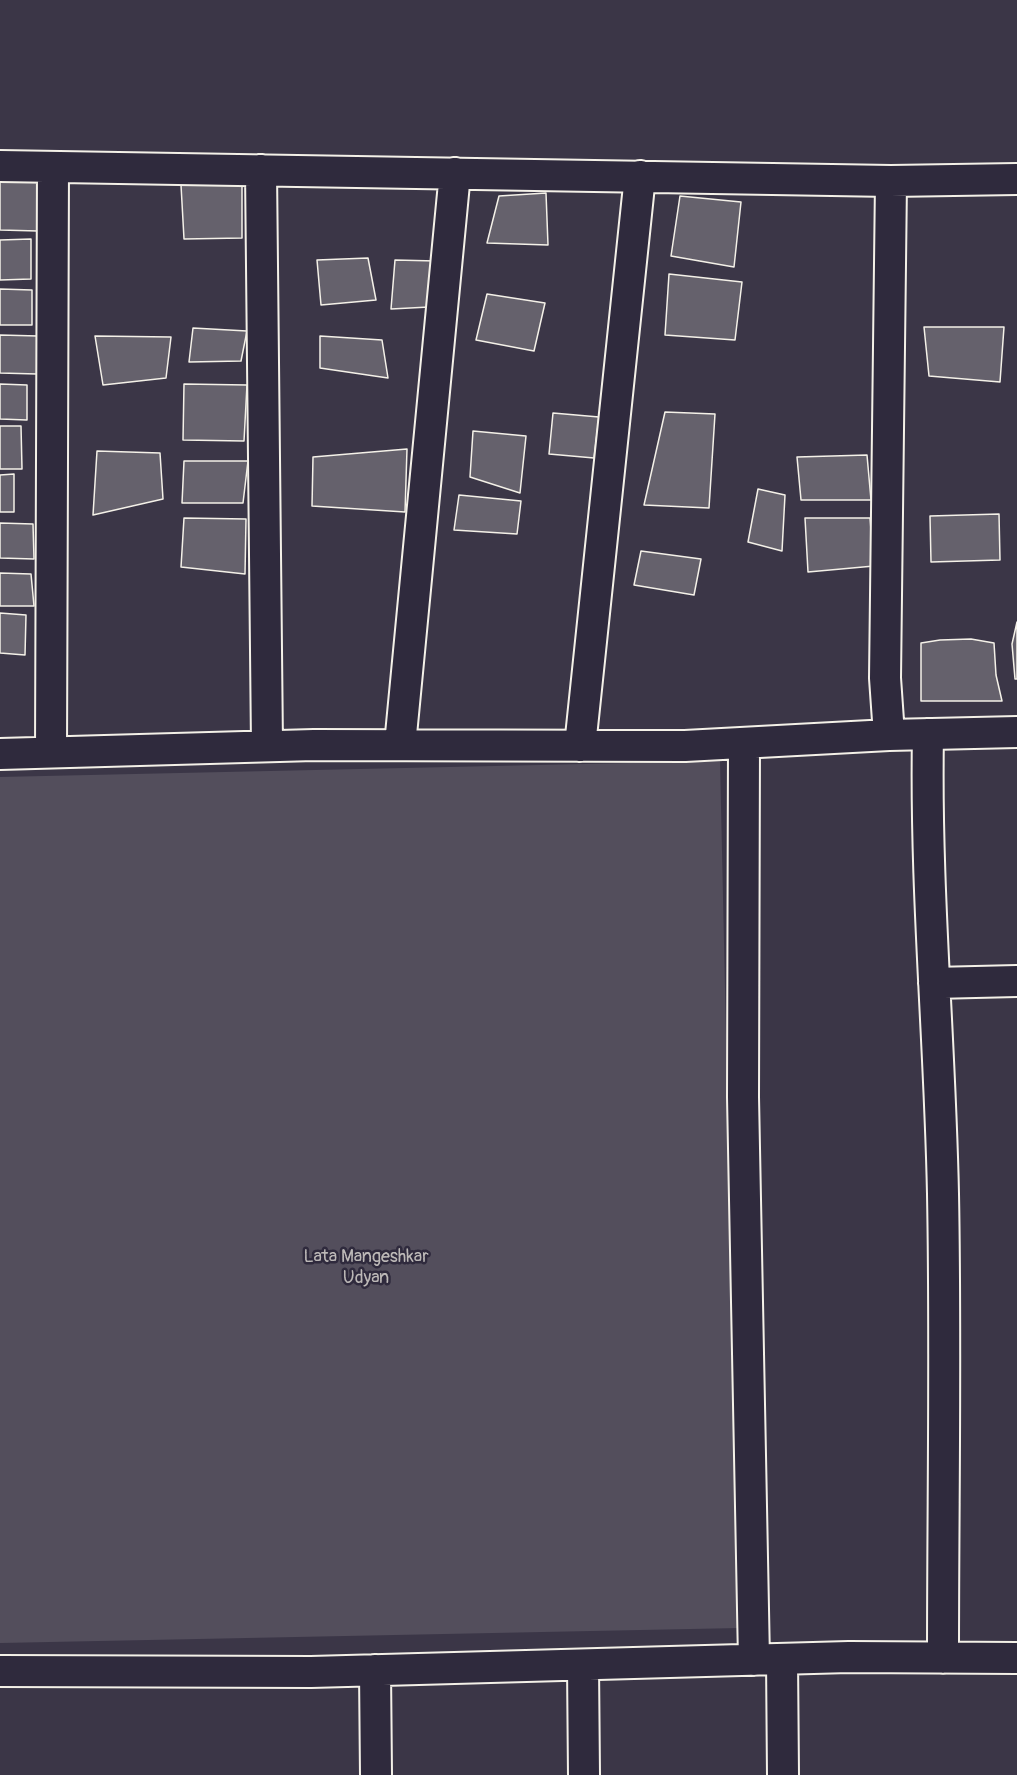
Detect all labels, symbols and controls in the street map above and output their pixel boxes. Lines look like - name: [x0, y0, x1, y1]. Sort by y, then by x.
- park label: Lata Mangeshkar Udyan: [303, 1246, 429, 1288]

